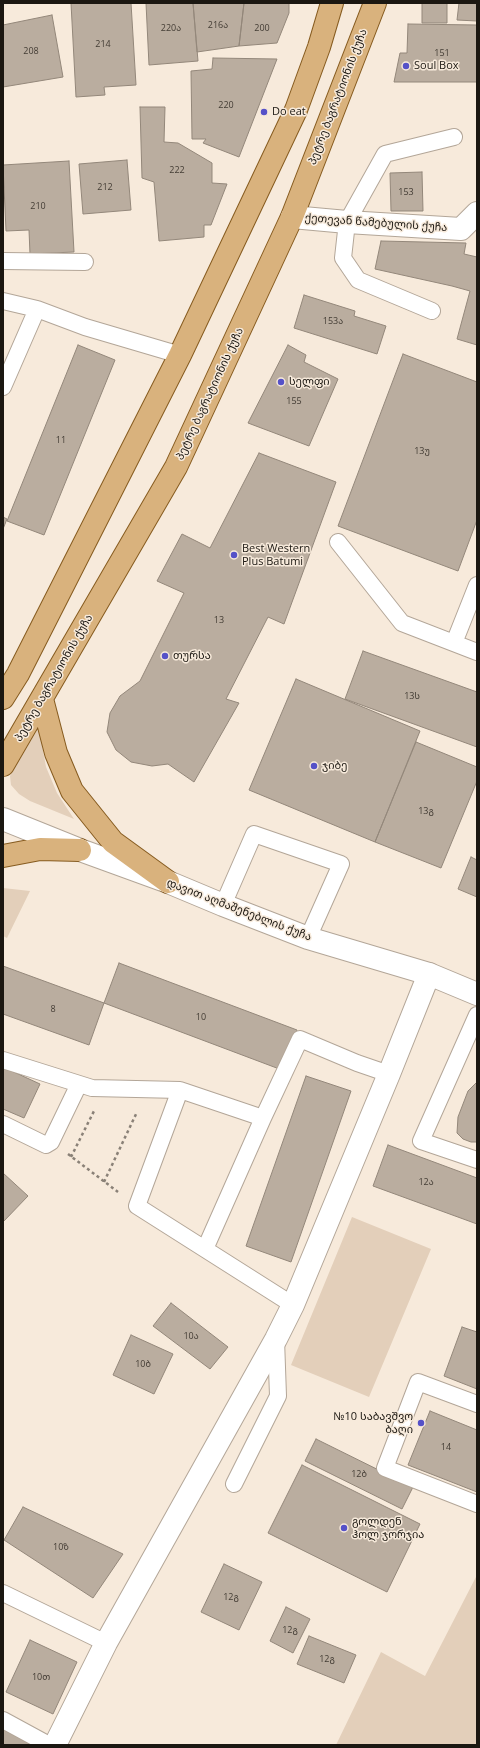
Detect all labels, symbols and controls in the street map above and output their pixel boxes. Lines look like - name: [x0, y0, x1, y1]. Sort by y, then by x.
- house number: 216ა: [208, 20, 228, 30]
- house number: 220ა: [161, 23, 181, 33]
- house number: 200: [254, 23, 270, 33]
- street label: პეტრე ბაგრატიონის ქუჩა: [306, 27, 370, 167]
- house number: 214: [95, 39, 111, 49]
- house number: 208: [23, 46, 39, 56]
- house number: 151: [434, 48, 450, 58]
- place label: Soul Box: [414, 59, 459, 73]
- marker: Soul Box: [401, 61, 411, 71]
- house number: 220: [218, 100, 234, 110]
- place label: Do eat: [272, 105, 306, 119]
- marker: Do eat: [259, 107, 269, 117]
- house number: 222: [169, 165, 185, 175]
- house number: 212: [97, 182, 113, 192]
- house number: 153: [398, 187, 414, 197]
- house number: 210: [30, 201, 46, 211]
- street label: ქეთევან წამებულის ქუჩა: [304, 211, 448, 235]
- house number: 153ა: [323, 316, 343, 326]
- street label: პეტრე ბაგრატიონის ქუჩა: [173, 326, 247, 462]
- place label: სელფი: [289, 375, 330, 389]
- marker: სელფი: [276, 377, 286, 387]
- house number: 155: [286, 396, 302, 406]
- house number: 11: [56, 435, 66, 445]
- house number: 13უ: [414, 446, 430, 456]
- place label: Best Western Plus Batumi: [242, 542, 310, 568]
- marker: Best Western Plus Batumi: [229, 550, 239, 560]
- street label: პეტრე ბაგრატიონის ქუჩა: [12, 612, 96, 744]
- house number: 13: [214, 615, 224, 625]
- place label: თურსა: [173, 649, 211, 663]
- marker: თურსა: [160, 651, 170, 661]
- house number: 13ს: [404, 691, 420, 701]
- place label: ჯიბე: [322, 759, 348, 773]
- marker: ჯიბე: [309, 761, 319, 771]
- house number: 13გ: [418, 806, 434, 816]
- street label: დავით აღმაშენებლის ქუჩა: [165, 876, 313, 944]
- house number: 8: [50, 1004, 56, 1014]
- house number: 10: [196, 1012, 206, 1022]
- house number: 12ა: [418, 1177, 434, 1187]
- house number: 10ა: [183, 1331, 199, 1341]
- house number: 10ბ: [135, 1359, 151, 1369]
- place label: №10 საბავშვო ბაღი: [333, 1410, 413, 1436]
- marker: №10 საბავშვო ბაღი: [416, 1418, 426, 1428]
- house number: 14: [441, 1442, 451, 1452]
- house number: 12ბ: [351, 1469, 367, 1479]
- place label: გოლდენ ჰოლ ჯორჯია: [352, 1515, 424, 1541]
- marker: გოლდენ ჰოლ ჯორჯია: [339, 1523, 349, 1533]
- house number: 10ზ: [53, 1542, 69, 1552]
- house number: 12გ: [223, 1592, 239, 1602]
- house number: 12გ: [282, 1625, 298, 1635]
- house number: 12გ: [319, 1654, 335, 1664]
- house number: 10თ: [32, 1672, 50, 1682]

